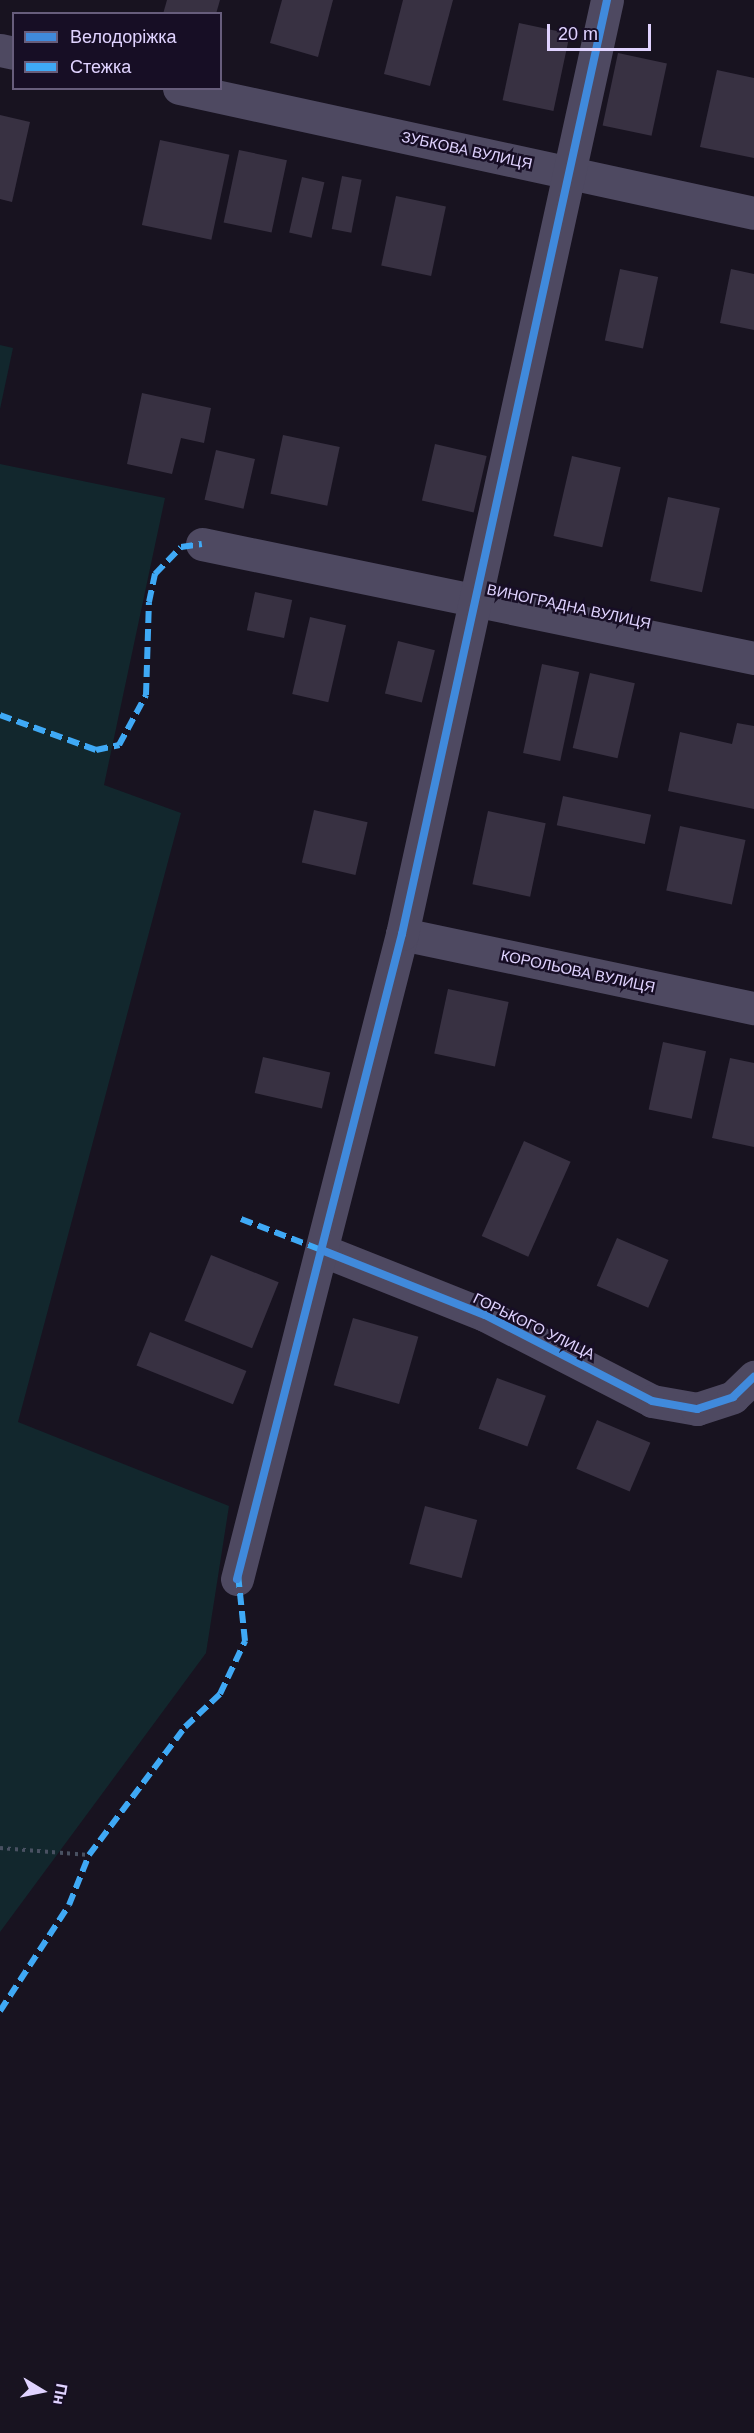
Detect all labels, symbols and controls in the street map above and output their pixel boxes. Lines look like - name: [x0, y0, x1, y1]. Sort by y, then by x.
- legend: [12, 12, 222, 90]
- scale bar: [550, 12, 654, 50]
- text: 20 m: [558, 24, 598, 44]
- text: Велодоріжка: [70, 27, 177, 47]
- text: Стежка: [70, 57, 131, 77]
- street label: ЗУБКОВА ВУЛИЦЯ: [400, 127, 534, 173]
- street label: ВИНОГРАДНА ВУЛИЦЯ: [485, 580, 653, 632]
- street label: КОРОЛЬОВА ВУЛИЦЯ: [499, 946, 657, 996]
- street label: ГОРЬКОГО УЛИЦА: [470, 1289, 598, 1363]
- north arrow: [12, 2361, 72, 2421]
- text: Пн: [50, 2382, 70, 2406]

